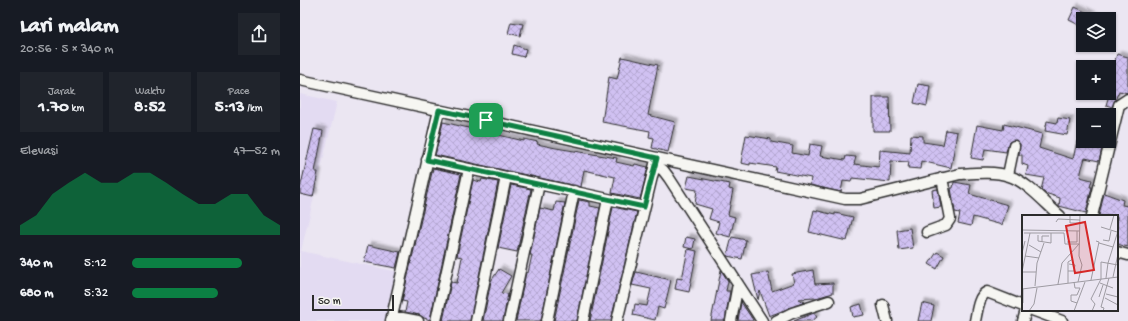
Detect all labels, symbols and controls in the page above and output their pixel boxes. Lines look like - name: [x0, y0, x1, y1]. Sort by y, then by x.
- map controls: [1076, 12, 1116, 148]
- button: layers: [1076, 12, 1116, 52]
- button: share: [238, 13, 280, 55]
- text: Lari malam: [20, 14, 119, 40]
- text: 20:56 · 5 × 340 m: [20, 42, 113, 57]
- button: +: [1076, 60, 1116, 100]
- text: Jarak: [48, 86, 75, 98]
- text: Waktu: [135, 86, 165, 98]
- text: Pace: [228, 86, 249, 98]
- text: 1.70: [38, 98, 69, 118]
- text: 8:52: [134, 98, 166, 118]
- text: 5:13: [215, 98, 245, 118]
- text: km: [69, 103, 84, 115]
- text: /km: [245, 103, 263, 115]
- pin: [469, 103, 503, 137]
- button: −: [1076, 108, 1116, 148]
- icon: arrive: [475, 109, 497, 131]
- text: Elevasi: [20, 144, 58, 159]
- text: 47–52 m: [234, 144, 280, 159]
- inset map: [1022, 215, 1118, 311]
- text: 340 m: [20, 256, 53, 271]
- text: 5:12: [84, 256, 107, 271]
- text: 680 m: [20, 286, 53, 301]
- text: 5:32: [84, 286, 108, 301]
- scale bar: [312, 293, 394, 312]
- text: 50 m: [318, 296, 340, 308]

